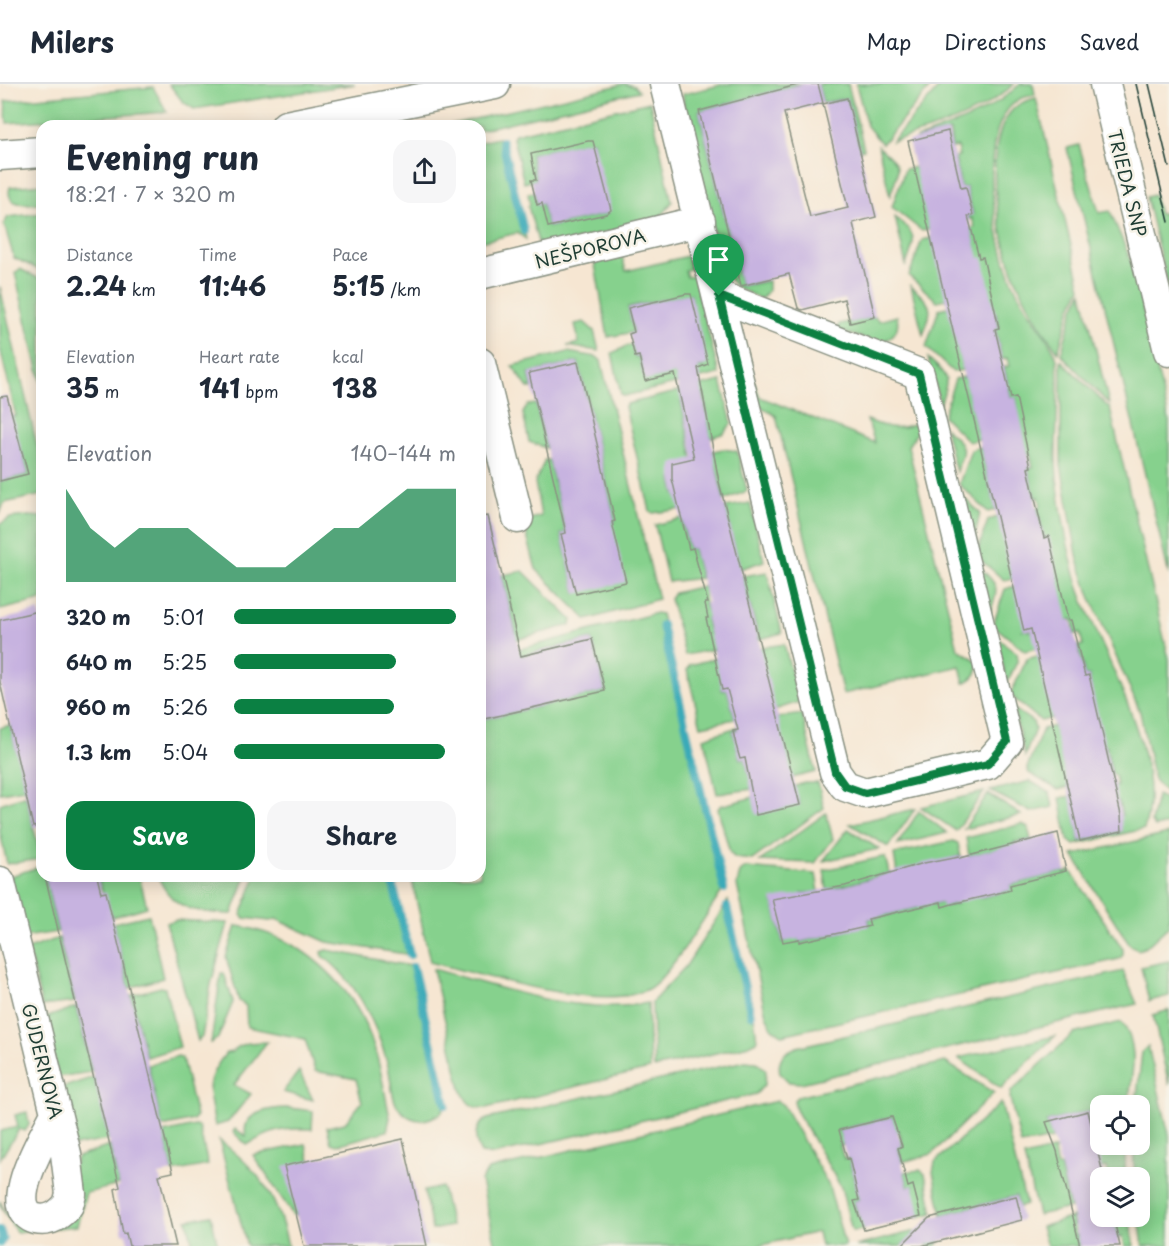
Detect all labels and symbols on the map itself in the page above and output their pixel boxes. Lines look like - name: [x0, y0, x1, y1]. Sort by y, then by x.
- street label: TRIEDA SNP: [1102, 126, 1154, 240]
- street label: NEŠPOROVA: [532, 221, 649, 275]
- pin: [693, 234, 744, 296]
- street label: GUDERNOVA: [16, 1000, 70, 1122]

